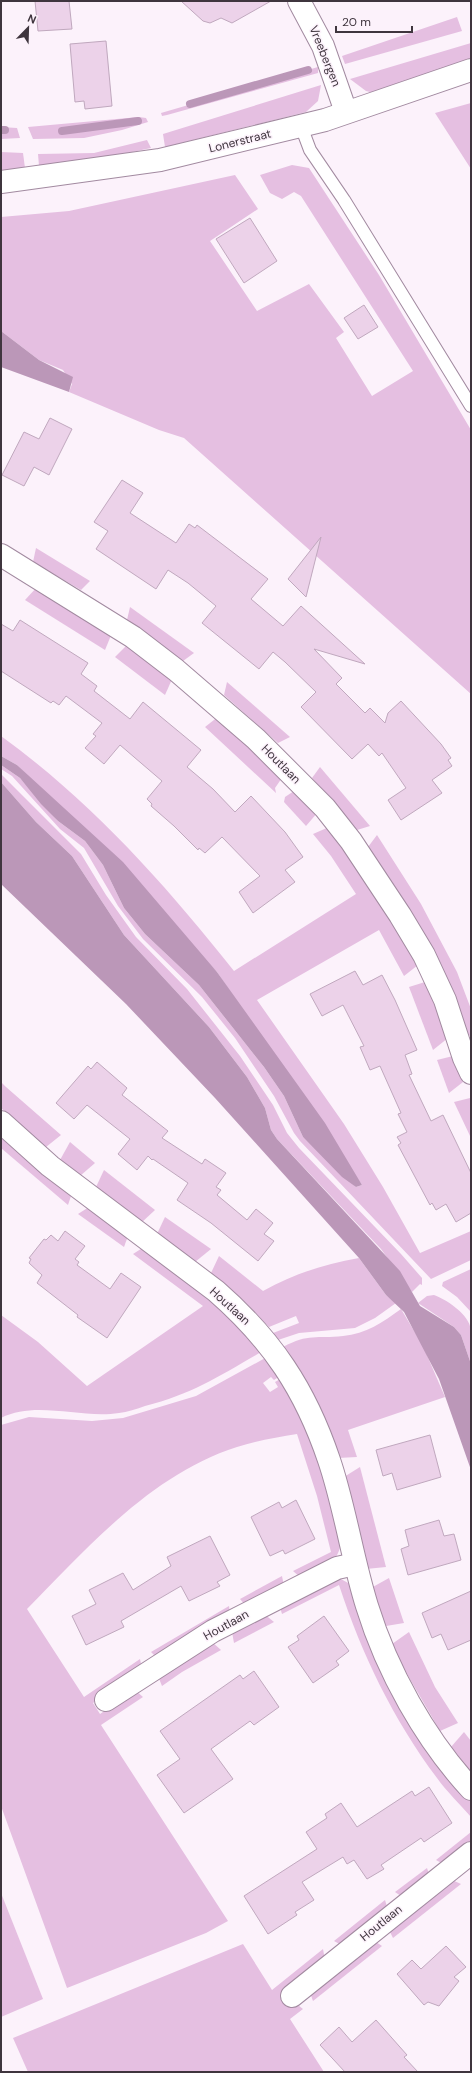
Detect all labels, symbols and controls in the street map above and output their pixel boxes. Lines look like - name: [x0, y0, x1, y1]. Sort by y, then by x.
- north arrow: [8, 8, 48, 48]
- scale bar: [336, 8, 412, 34]
- text: N: [25, 11, 38, 27]
- text: 20 m: [342, 14, 371, 30]
- street label: Vreebergen: [306, 23, 345, 89]
- street label: Lonerstraat: [207, 125, 273, 156]
- street label: Houtlaan: [258, 741, 304, 787]
- street label: Houtlaan: [206, 1283, 254, 1329]
- street label: Houtlaan: [200, 1606, 252, 1644]
- street label: Houtlaan: [357, 1901, 405, 1945]

